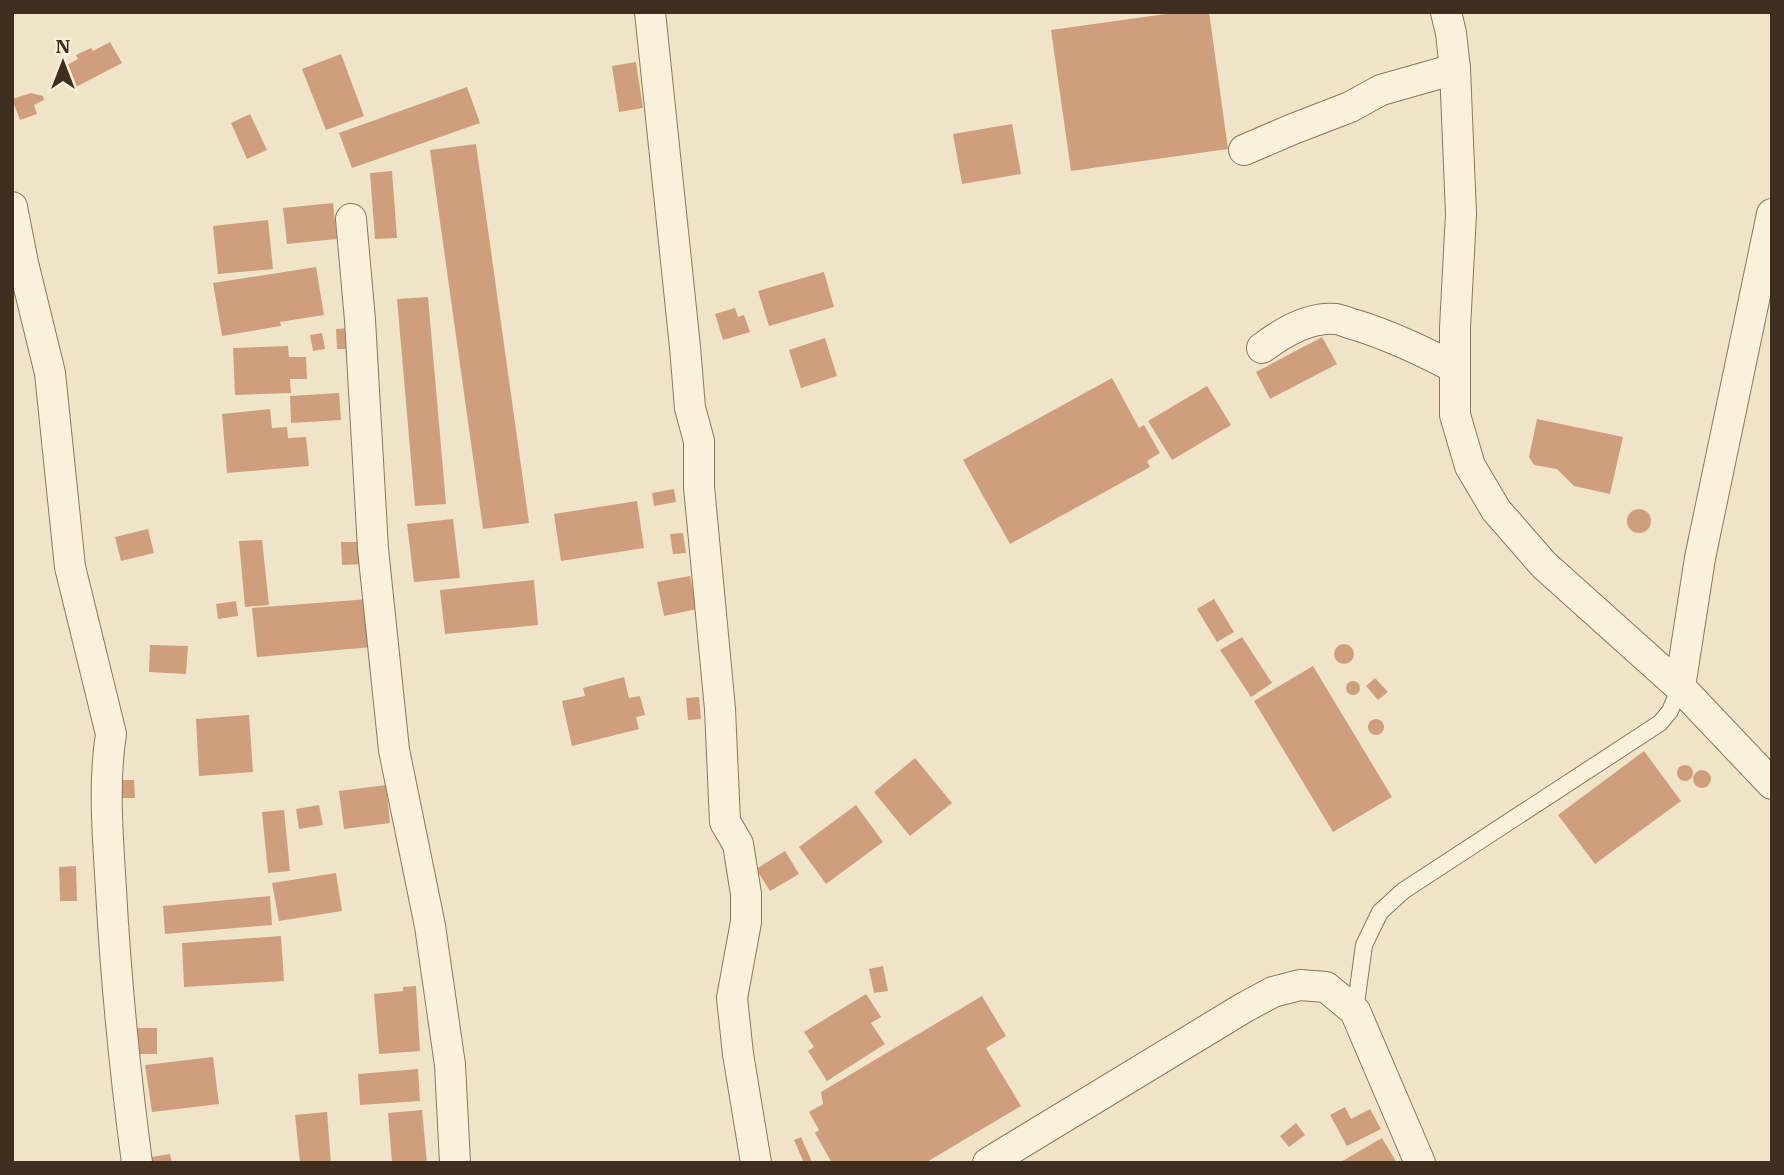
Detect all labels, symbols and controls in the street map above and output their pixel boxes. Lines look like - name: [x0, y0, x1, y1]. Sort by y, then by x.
- north arrow: [28, 28, 98, 98]
- text: N: [55, 34, 71, 58]

